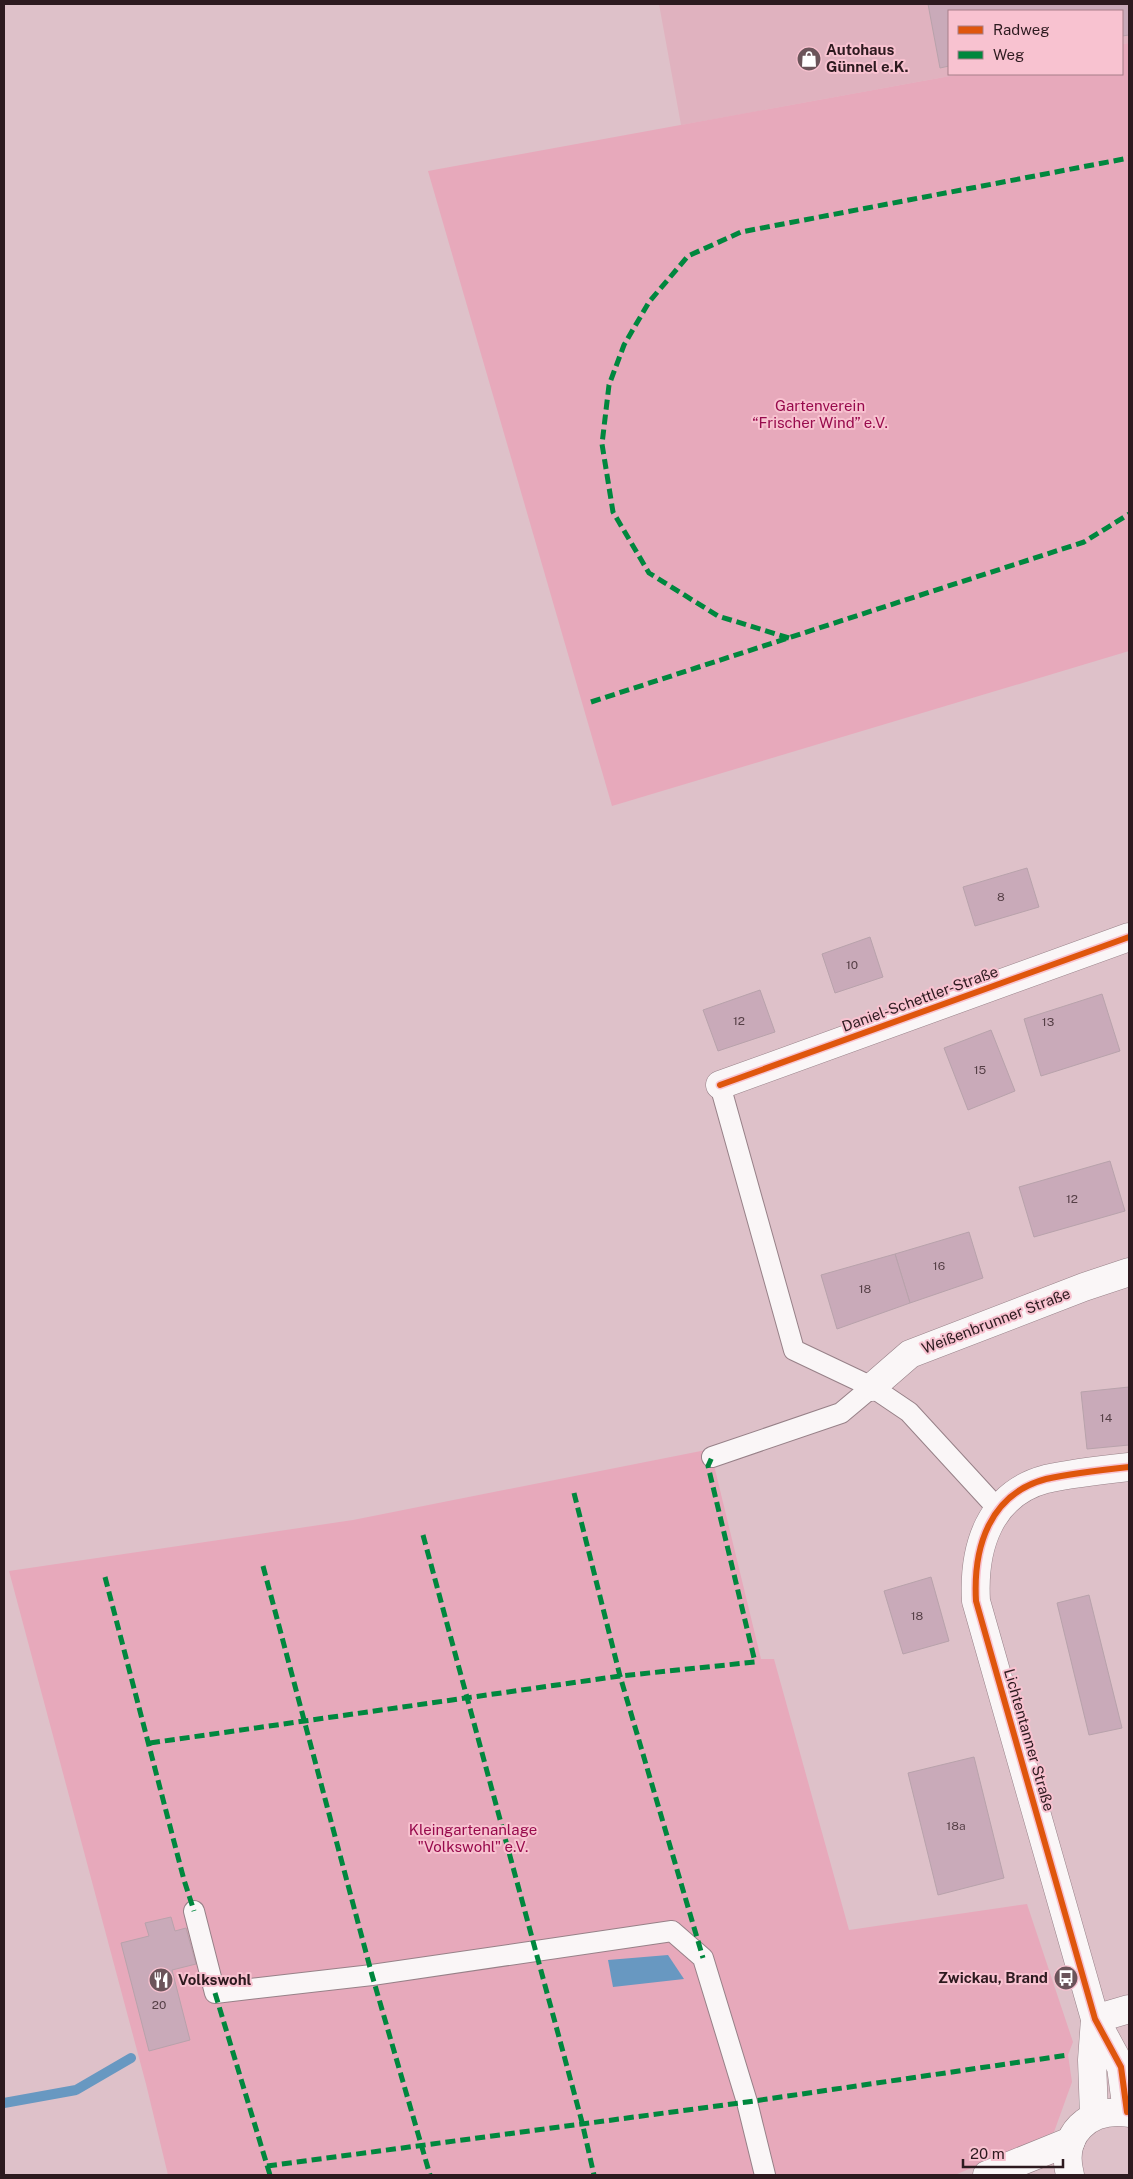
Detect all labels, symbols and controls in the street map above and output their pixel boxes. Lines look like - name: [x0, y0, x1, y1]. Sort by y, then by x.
- legend: [948, 10, 1123, 75]
- text: Radweg: [993, 21, 1050, 38]
- place label: Autohaus Günnel e.K.: [826, 41, 909, 75]
- shop icon: Autohaus Günnel e.K.: [796, 46, 822, 72]
- text: Weg: [993, 46, 1024, 63]
- park label: Gartenverein “Frischer Wind” e.V.: [752, 397, 888, 431]
- house number: 8: [997, 890, 1005, 904]
- house number: 10: [846, 958, 858, 972]
- street label: Daniel-Schettler-Straße: [839, 962, 1000, 1035]
- house number: 12: [733, 1014, 745, 1028]
- house number: 13: [1042, 1015, 1054, 1029]
- house number: 15: [974, 1063, 987, 1077]
- house number: 12: [1066, 1192, 1078, 1206]
- house number: 16: [933, 1259, 945, 1273]
- house number: 18: [859, 1282, 872, 1296]
- street label: Weißenbrunner Straße: [919, 1284, 1072, 1357]
- house number: 14: [1100, 1411, 1113, 1425]
- house number: 18: [911, 1609, 924, 1623]
- street label: Lichtentanner Straße: [1001, 1667, 1058, 1813]
- house number: 18a: [946, 1819, 966, 1833]
- park label: Kleingartenanlage "Volkswohl" e.V.: [409, 1821, 537, 1855]
- bus stop icon: Zwickau, Brand: [1053, 1965, 1079, 1991]
- restaurant icon: Volkswohl: [148, 1967, 174, 1993]
- place label: Zwickau, Brand: [938, 1969, 1048, 1986]
- place label: Volkswohl: [178, 1971, 252, 1988]
- house number: 20: [152, 1998, 166, 2012]
- scale bar: [963, 2136, 1063, 2168]
- text: 20 m: [970, 2145, 1005, 2162]

